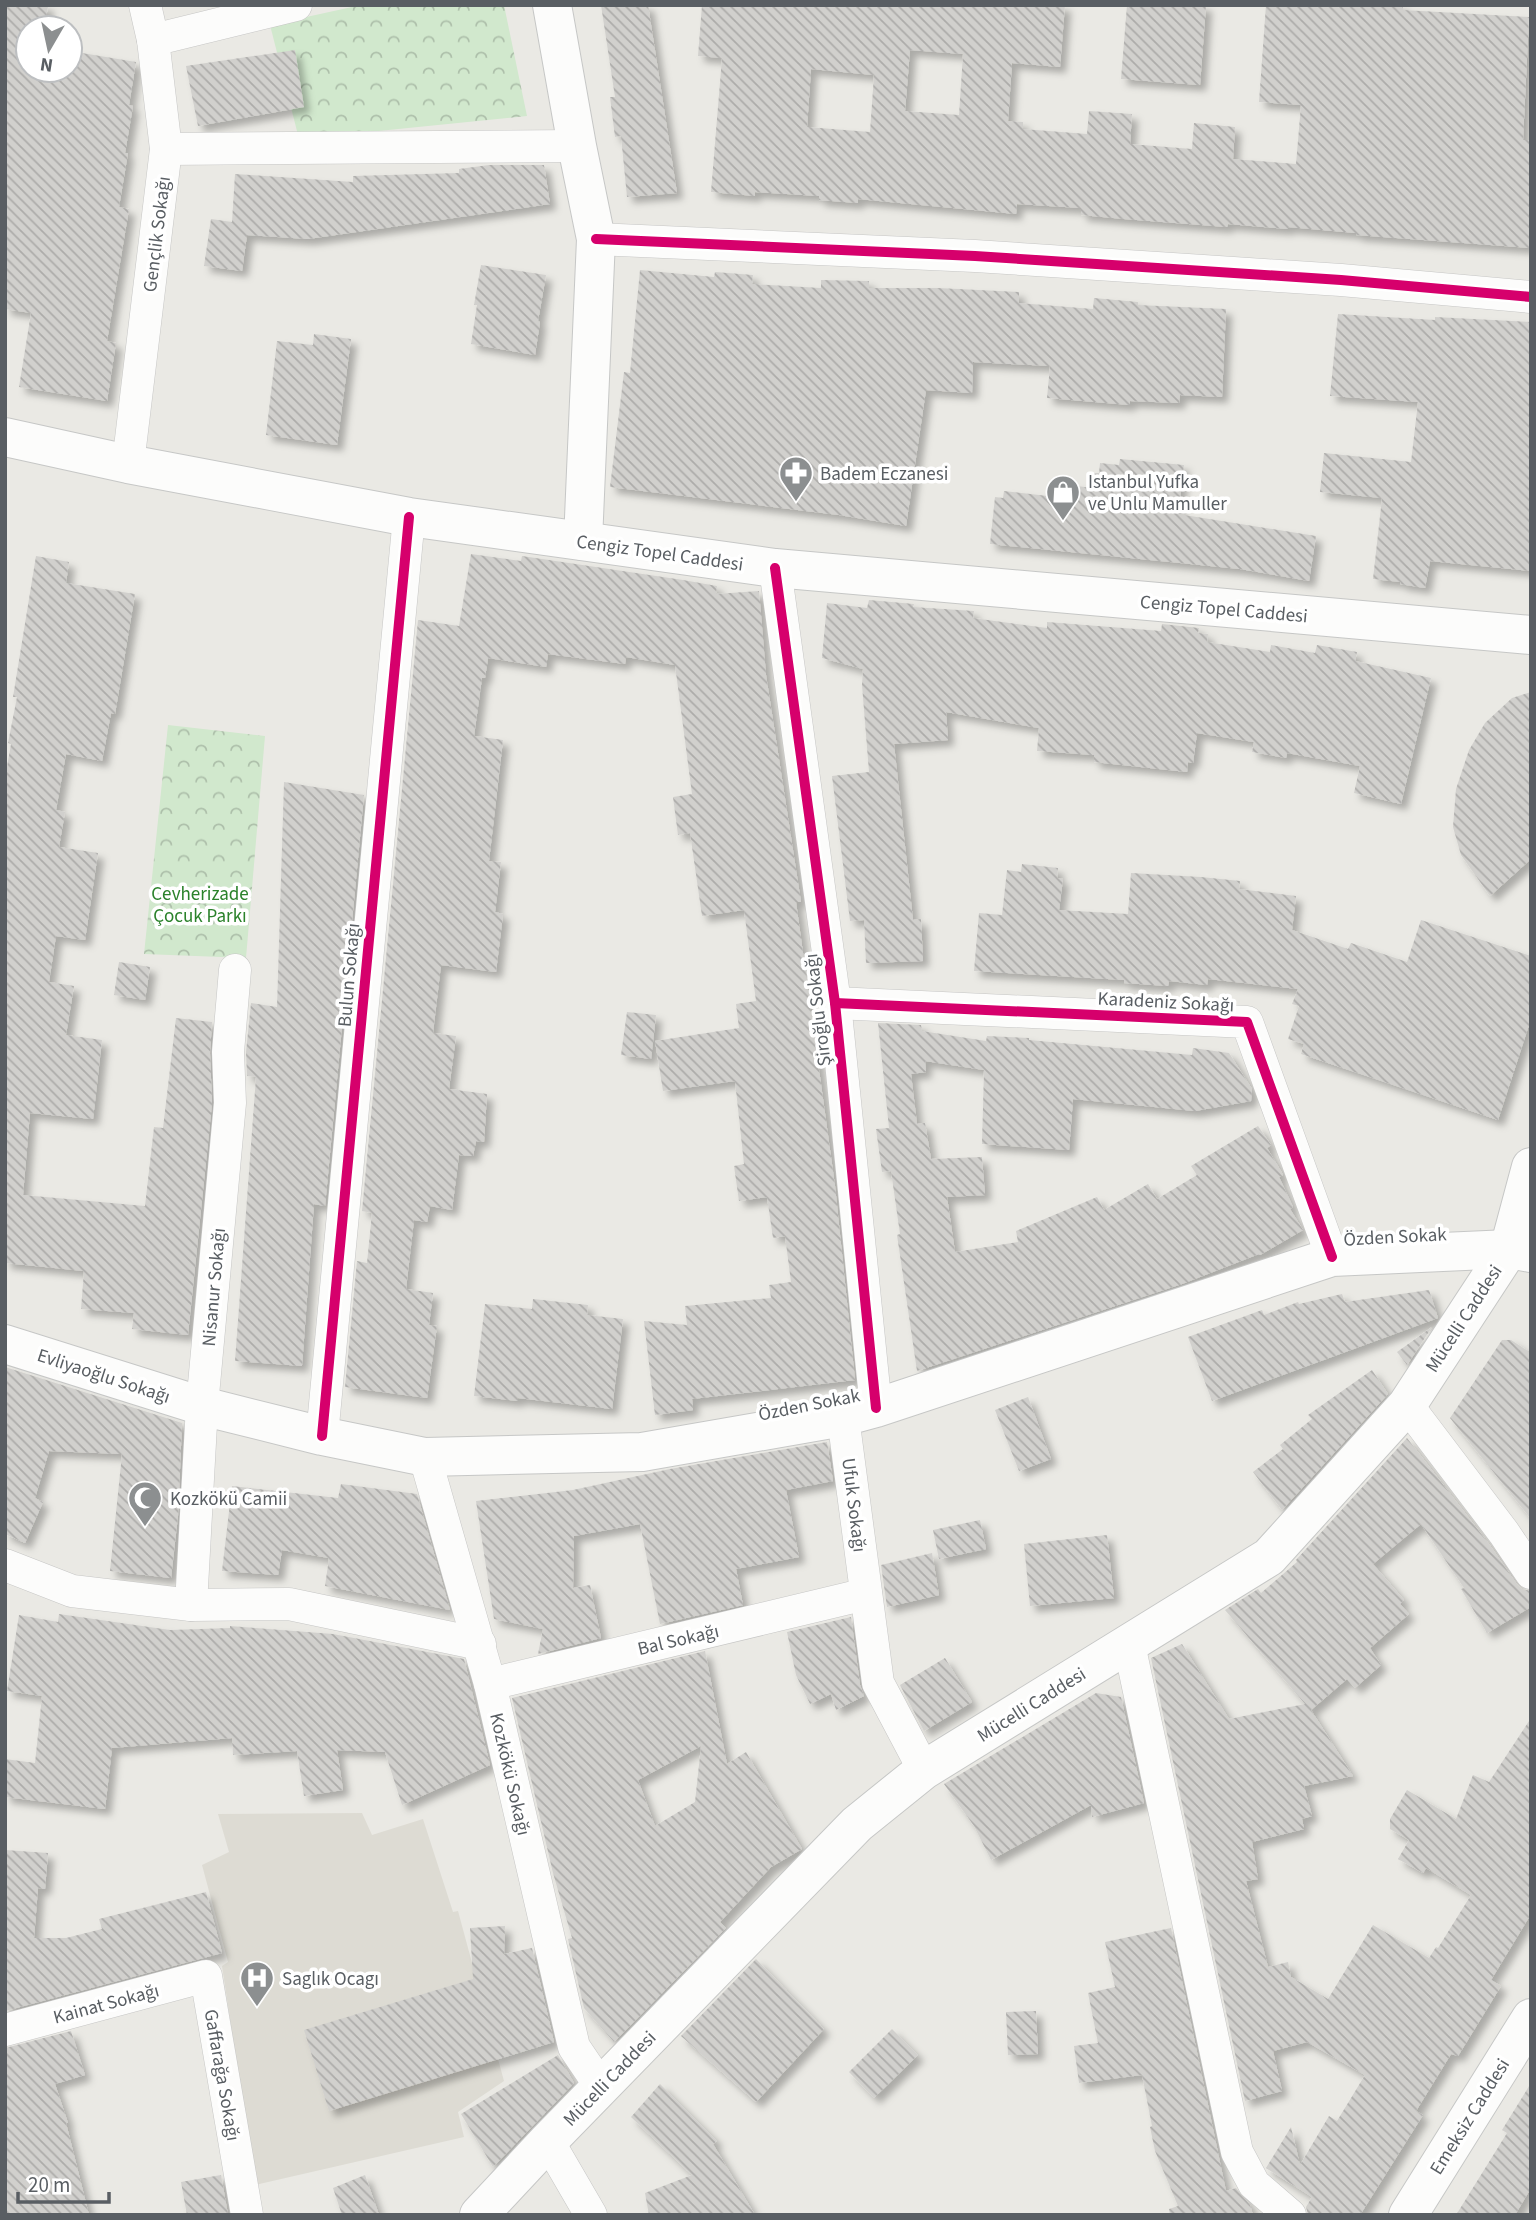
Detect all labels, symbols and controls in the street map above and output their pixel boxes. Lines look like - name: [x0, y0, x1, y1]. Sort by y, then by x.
- north arrow: [14, 14, 84, 84]
- text: N: [38, 50, 55, 79]
- street label: Gençlik Sokağı: [137, 175, 178, 294]
- pharmacy icon: Badem Eczanesi: [777, 454, 815, 503]
- place label: Badem Eczanesi: [820, 461, 948, 488]
- place label: Istanbul Yufka ve Unlu Mamuller: [1088, 469, 1227, 518]
- shop icon: Istanbul Yufka ve Unlu Mamuller: [1044, 473, 1082, 522]
- street label: Cengiz Topel Caddesi: [575, 528, 745, 579]
- street label: Cengiz Topel Caddesi: [1139, 589, 1309, 630]
- park label: Cevherizade Çocuk Parkı: [151, 881, 249, 930]
- street label: Bulun Sokağı: [331, 922, 367, 1028]
- street label: Şiroğlu Sokağı: [798, 952, 839, 1068]
- street label: Karadeniz Sokağı: [1097, 985, 1235, 1020]
- street label: Özden Sokak: [1343, 1221, 1448, 1254]
- street label: Nisanur Sokağı: [196, 1227, 233, 1348]
- street label: Mücelli Caddesi: [1419, 1260, 1509, 1378]
- street label: Evliyaoğlu Sokağı: [33, 1342, 174, 1411]
- street label: Özden Sokak: [756, 1382, 863, 1429]
- street label: Ufuk Sokağı: [834, 1456, 873, 1554]
- mosque icon: Kozkökü Camii: [126, 1479, 164, 1528]
- place label: Kozkökü Camii: [170, 1486, 287, 1513]
- street label: Bal Sokağı: [635, 1618, 722, 1663]
- street label: Mücelli Caddesi: [972, 1661, 1091, 1749]
- street label: Kozkökü Sokağı: [482, 1710, 537, 1838]
- hospital icon: Saglık Ocagı: [238, 1959, 276, 2008]
- place label: Saglık Ocagı: [282, 1966, 379, 1993]
- street label: Kainat Sokağı: [50, 1977, 162, 2032]
- street label: Gaffarağa Sokağı: [197, 2007, 246, 2143]
- street label: Mücelli Caddesi: [557, 2025, 663, 2133]
- street label: Emeksiz Caddesi: [1424, 2053, 1517, 2180]
- scale bar: [18, 2160, 108, 2204]
- text: 20 m: [28, 2170, 70, 2200]

